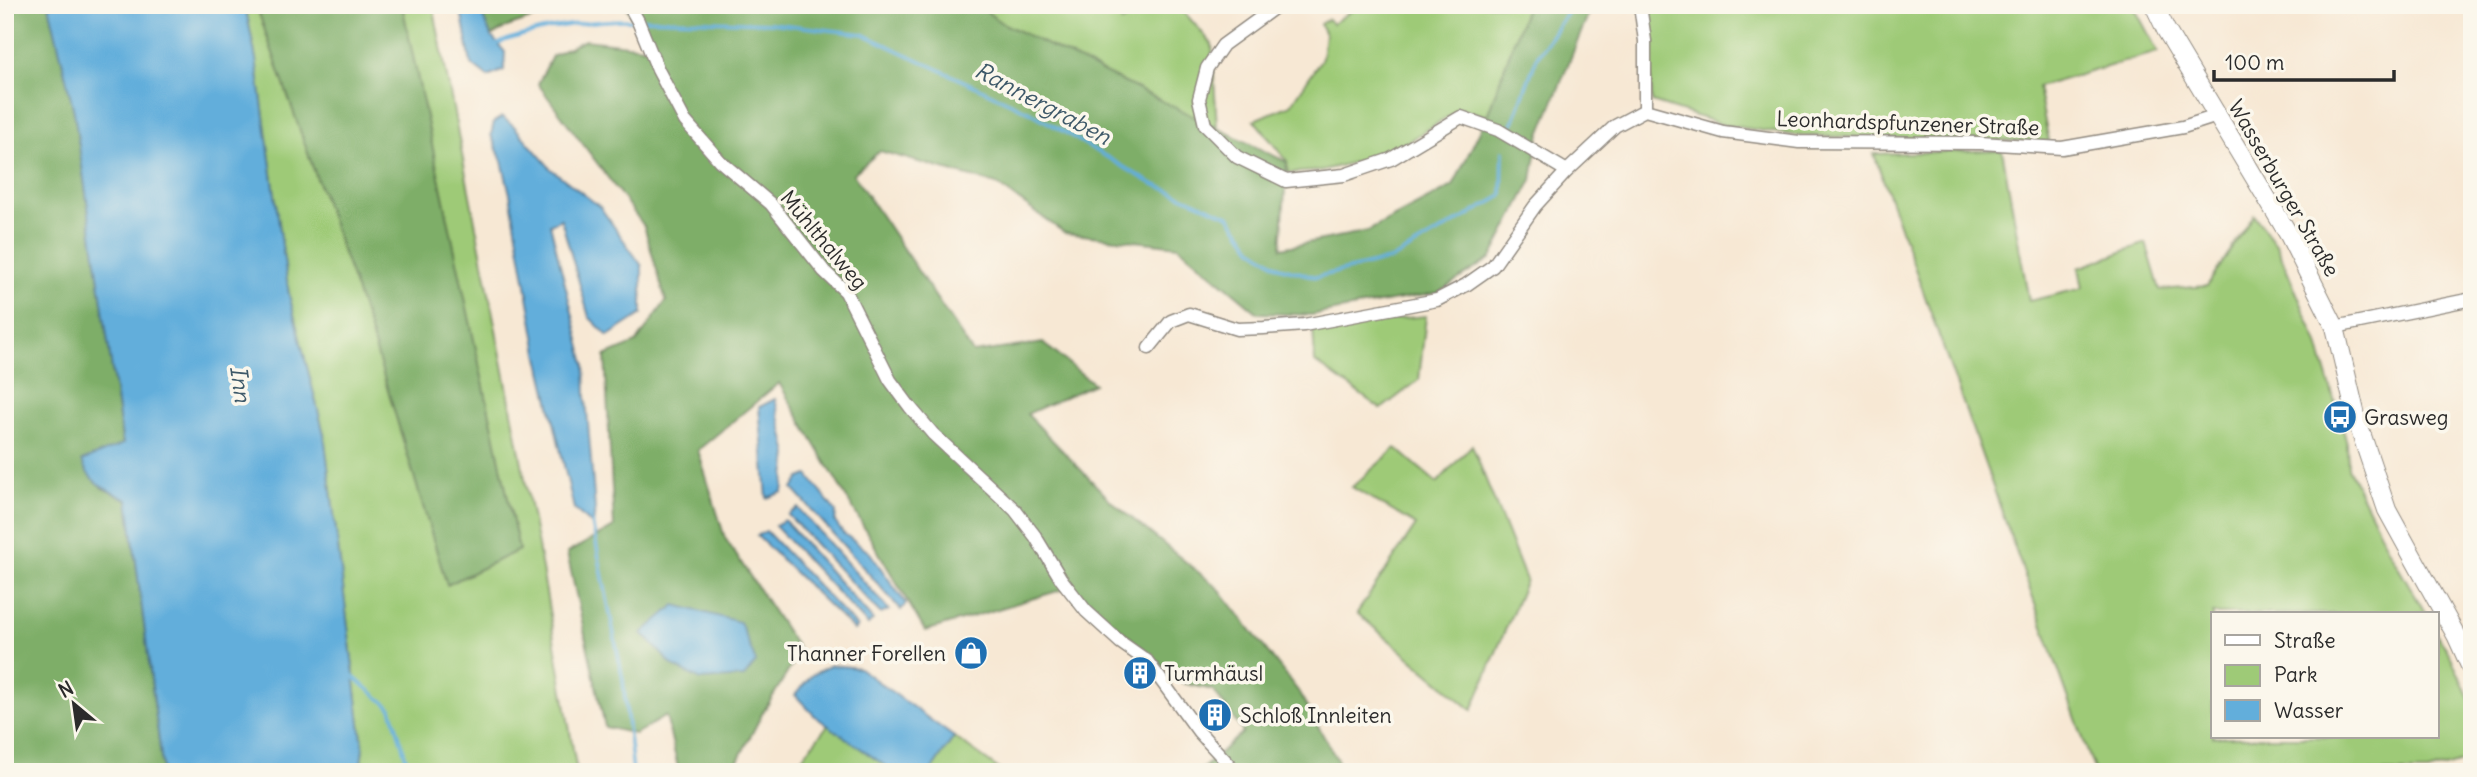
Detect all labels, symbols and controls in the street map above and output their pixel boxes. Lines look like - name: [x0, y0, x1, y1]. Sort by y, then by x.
- scale bar: [2214, 38, 2395, 82]
- text: 100 m: [2225, 49, 2284, 76]
- water label: Rannergraben: [970, 55, 1116, 151]
- street label: Wasserburger Straße: [2222, 95, 2346, 281]
- street label: Leonhardspfunzener Straße: [1776, 105, 2040, 141]
- street label: Mühlthalweg: [775, 185, 873, 295]
- water label: Inn: [224, 364, 258, 405]
- bus stop icon: Grasweg: [2321, 398, 2359, 436]
- place label: Grasweg: [2364, 404, 2449, 431]
- legend: [2211, 612, 2438, 738]
- text: Straße: [2274, 627, 2335, 654]
- shop icon: Thanner Forellen: [952, 634, 990, 672]
- place label: Thanner Forellen: [787, 640, 946, 667]
- building icon: Turmhäusl: [1121, 654, 1159, 692]
- place label: Turmhäusl: [1164, 660, 1263, 687]
- text: Park: [2274, 661, 2317, 688]
- north arrow: [38, 668, 108, 738]
- text: N: [54, 675, 77, 703]
- building icon: Schloß Innleiten: [1196, 696, 1234, 734]
- text: Wasser: [2274, 697, 2344, 724]
- place label: Schloß Innleiten: [1240, 702, 1392, 729]

